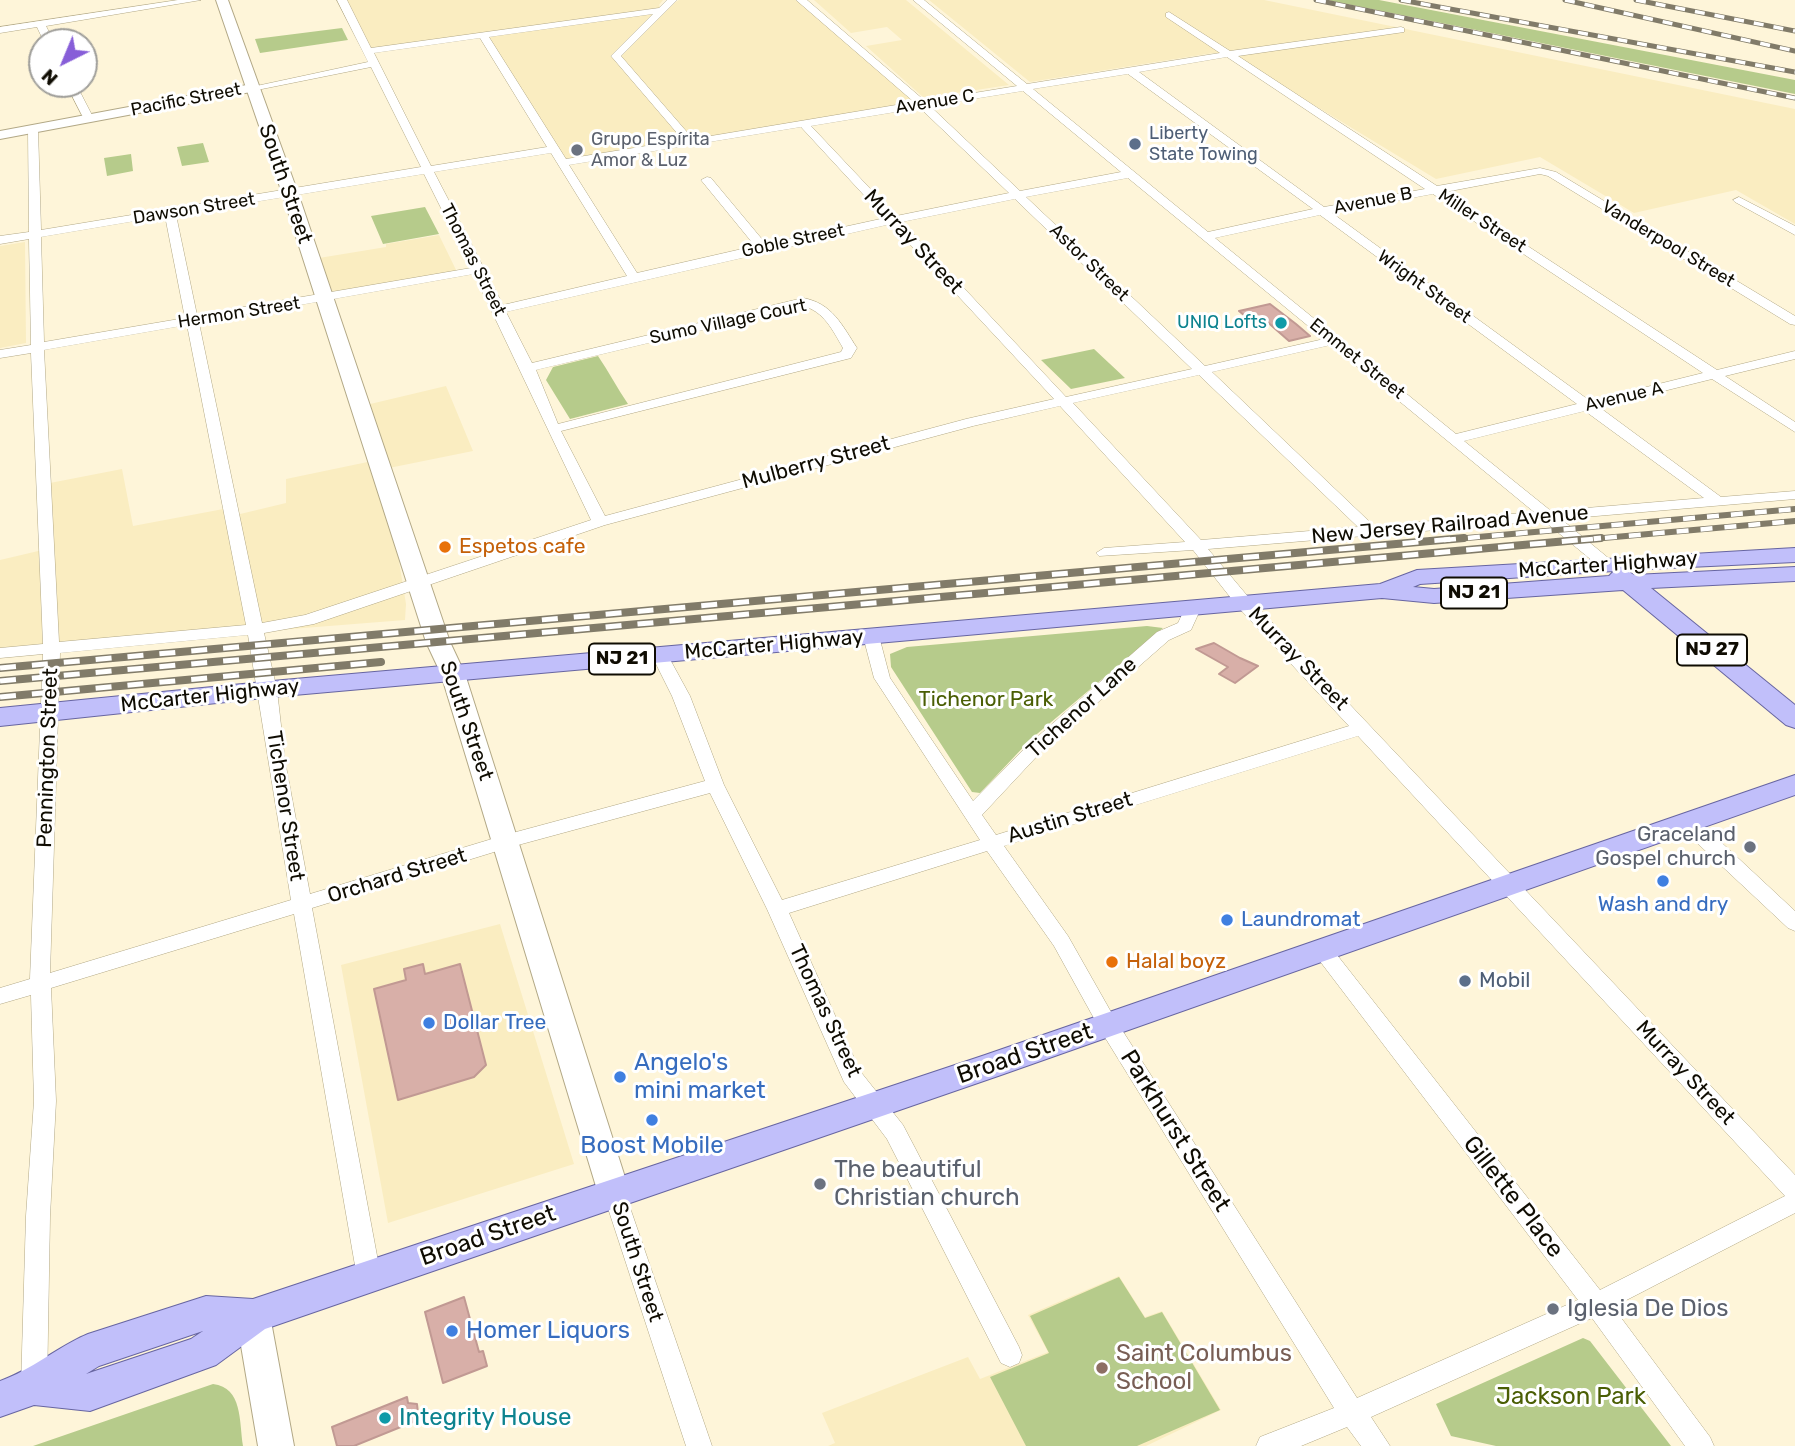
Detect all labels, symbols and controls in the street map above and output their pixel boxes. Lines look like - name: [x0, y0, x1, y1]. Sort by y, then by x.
- north arrow: [28, 28, 98, 98]
- text: N: [37, 64, 63, 90]
- street label: Pacific Street: [129, 79, 243, 121]
- street label: Avenue C: [894, 85, 976, 119]
- street label: South Street: [253, 121, 317, 247]
- place label: Liberty State Towing: [1149, 123, 1258, 166]
- place label: Grupo Espírita Amor & Luz: [591, 129, 710, 172]
- marker: Liberty State Towing: [1127, 136, 1143, 152]
- marker: Grupo Espírita Amor & Luz: [569, 142, 585, 158]
- street label: Avenue B: [1332, 183, 1414, 219]
- street label: Murray Street: [858, 184, 968, 300]
- street label: Miller Street: [1434, 185, 1530, 257]
- street label: Dawson Street: [131, 189, 257, 229]
- street label: Vanderpool Street: [1598, 196, 1738, 292]
- street label: Thomas Street: [435, 200, 511, 320]
- street label: Goble Street: [740, 220, 846, 262]
- street label: Astor Street: [1045, 220, 1133, 306]
- street label: Wright Street: [1373, 246, 1475, 328]
- street label: Hermon Street: [176, 293, 302, 333]
- street label: Sumo Village Court: [648, 295, 808, 349]
- place label: UNIQ Lofts: [1177, 312, 1267, 334]
- street label: Emmet Street: [1305, 314, 1409, 404]
- marker: UNIQ Lofts: [1273, 315, 1289, 331]
- street label: Avenue A: [1583, 378, 1665, 416]
- street label: Mulberry Street: [739, 431, 893, 495]
- street label: New Jersey Railroad Avenue: [1310, 500, 1590, 550]
- place label: Espetos cafe: [459, 534, 585, 560]
- marker: Espetos cafe: [437, 539, 453, 555]
- street label: McCarter Highway: [1518, 546, 1698, 584]
- road number: NJ 21: [1441, 578, 1507, 608]
- street label: Murray Street: [1242, 602, 1354, 716]
- street label: McCarter Highway: [683, 625, 865, 665]
- road number: NJ 27: [1677, 635, 1747, 666]
- road number: NJ 21: [589, 644, 655, 674]
- street label: Tichenor Lane: [1022, 652, 1142, 764]
- street label: South Street: [434, 658, 498, 784]
- street label: Pennington Street: [32, 668, 64, 848]
- street label: McCarter Highway: [119, 674, 301, 718]
- park label: Tichenor Park: [919, 687, 1053, 713]
- street label: Tichenor Street: [261, 729, 309, 883]
- street label: Austin Street: [1005, 787, 1135, 849]
- place label: Graceland Gospel church: [1595, 822, 1736, 872]
- marker: Graceland Gospel church: [1742, 839, 1758, 855]
- street label: Orchard Street: [324, 843, 470, 909]
- marker: Wash and dry: [1655, 873, 1671, 889]
- place label: Wash and dry: [1598, 892, 1728, 918]
- place label: Laundromat: [1241, 907, 1360, 933]
- marker: Laundromat: [1219, 912, 1235, 928]
- street label: Thomas Street: [783, 941, 867, 1081]
- place label: Halal boyz: [1126, 949, 1226, 975]
- marker: Halal boyz: [1104, 954, 1120, 970]
- place label: Mobil: [1479, 968, 1530, 994]
- marker: Mobil: [1457, 973, 1473, 989]
- place label: Dollar Tree: [443, 1010, 546, 1036]
- marker: Dollar Tree: [421, 1015, 437, 1031]
- street label: Murray Street: [1630, 1015, 1740, 1131]
- street label: Broad Street: [953, 1017, 1097, 1091]
- street label: Parkhurst Street: [1114, 1045, 1236, 1217]
- place label: Angelo's mini market: [634, 1049, 766, 1105]
- marker: Angelo's mini market: [612, 1069, 628, 1085]
- marker: Boost Mobile: [644, 1112, 660, 1128]
- street label: Gillette Place: [1457, 1130, 1569, 1264]
- place label: Boost Mobile: [580, 1132, 724, 1160]
- place label: The beautiful Christian church: [834, 1156, 1020, 1212]
- marker: The beautiful Christian church: [812, 1176, 828, 1192]
- street label: Broad Street: [416, 1199, 560, 1273]
- street label: South Street: [606, 1199, 668, 1325]
- place label: Iglesia De Dios: [1567, 1295, 1729, 1323]
- marker: Iglesia De Dios: [1545, 1301, 1561, 1317]
- place label: Homer Liquors: [466, 1317, 630, 1345]
- marker: Homer Liquors: [444, 1323, 460, 1339]
- place label: Saint Columbus School: [1116, 1340, 1292, 1396]
- marker: Saint Columbus School: [1094, 1360, 1110, 1376]
- park label: Jackson Park: [1496, 1383, 1646, 1411]
- place label: Integrity House: [399, 1404, 572, 1432]
- marker: Integrity House: [377, 1410, 393, 1426]

